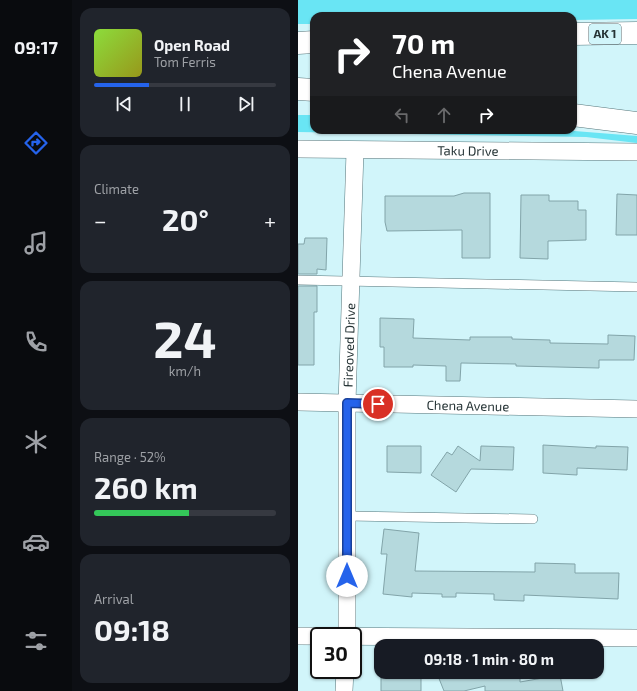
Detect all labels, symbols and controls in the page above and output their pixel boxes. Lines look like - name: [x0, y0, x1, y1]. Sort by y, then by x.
- road number: AK 1: [589, 24, 621, 44]
- text: 70 m: [392, 26, 455, 60]
- icon: right: [326, 28, 378, 80]
- text: 09:17: [14, 36, 58, 58]
- text: Open Road: [154, 36, 230, 54]
- text: Tom Ferris: [154, 54, 216, 70]
- text: Chena Avenue: [392, 60, 507, 82]
- icon: previous: [113, 93, 135, 115]
- icon: pause: [174, 93, 196, 115]
- icon: next: [235, 93, 257, 115]
- icon: left: [391, 104, 413, 126]
- icon: ahead: [433, 104, 455, 126]
- icon: right: [475, 104, 497, 126]
- icon: directions: [22, 129, 50, 157]
- street label: Taku Drive: [437, 142, 499, 159]
- text: Climate: [94, 181, 139, 197]
- text: 20°: [162, 201, 209, 237]
- text: −: [94, 207, 107, 233]
- text: +: [264, 207, 276, 233]
- icon: music: [22, 229, 50, 257]
- street label: Fireoved Drive: [340, 302, 358, 388]
- text: 24: [153, 306, 217, 368]
- icon: phone: [22, 328, 50, 356]
- text: km/h: [169, 363, 201, 379]
- pin: [361, 387, 395, 421]
- icon: arrive: [367, 393, 389, 415]
- street label: Chena Avenue: [426, 397, 510, 414]
- icon: climate: [22, 428, 50, 456]
- text: Range · 52%: [94, 449, 166, 465]
- text: 260 km: [94, 469, 198, 505]
- icon: car: [22, 528, 50, 556]
- position arrow: [326, 555, 368, 597]
- text: Arrival: [94, 591, 134, 607]
- text: 09:18: [94, 611, 170, 647]
- icon: filters: [22, 627, 50, 655]
- speed limit sign: 30: [310, 627, 362, 679]
- text: 09:18 · 1 min · 80 m: [424, 650, 554, 668]

